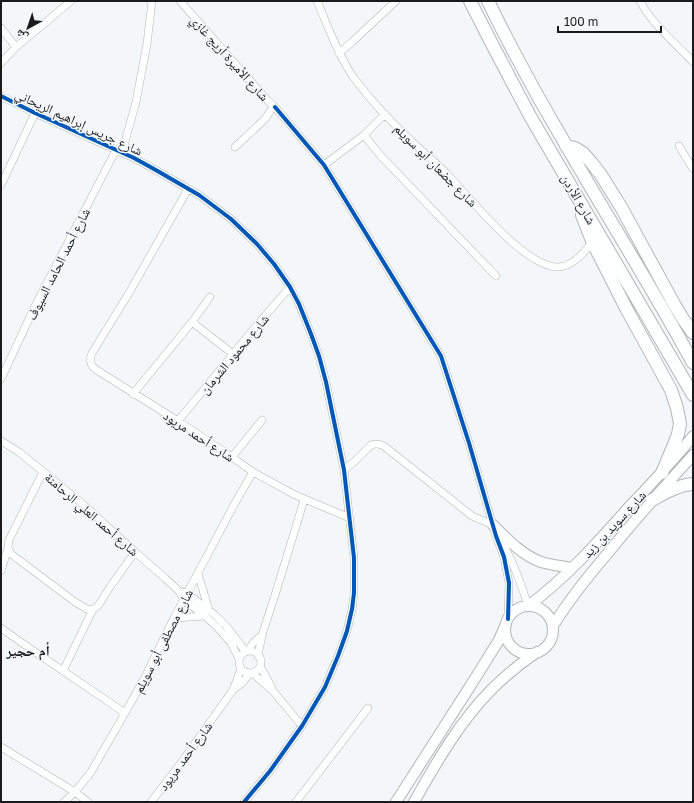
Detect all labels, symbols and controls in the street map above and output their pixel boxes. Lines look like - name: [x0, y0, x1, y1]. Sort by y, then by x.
- north arrow: [8, 8, 48, 48]
- scale bar: [558, 8, 661, 34]
- street label: شارع الأميرة أريج غازي: [185, 12, 273, 106]
- text: 100 m: [564, 14, 598, 29]
- text: ش: [12, 26, 31, 45]
- street label: شارع جريس إبراهيم الريحاني: [11, 85, 145, 162]
- street label: شارع جضعان أبو سويلم: [390, 120, 481, 211]
- street label: شارع الأردن: [556, 171, 600, 228]
- street label: شارع أحمد الحامد السيوف: [23, 205, 95, 324]
- street label: شارع محمود الشرمان: [196, 311, 274, 398]
- street label: شارع أحمد مريود: [159, 407, 237, 467]
- street label: شارع أحمد العلي الرحامنة: [40, 469, 142, 562]
- street label: شارع سويد بن زيد: [579, 487, 651, 562]
- street label: شارع مصطفى أبو سويلم: [130, 586, 198, 697]
- district label: أم حجير: [5, 642, 50, 661]
- street label: شارع أحمد مريود: [155, 718, 217, 795]

